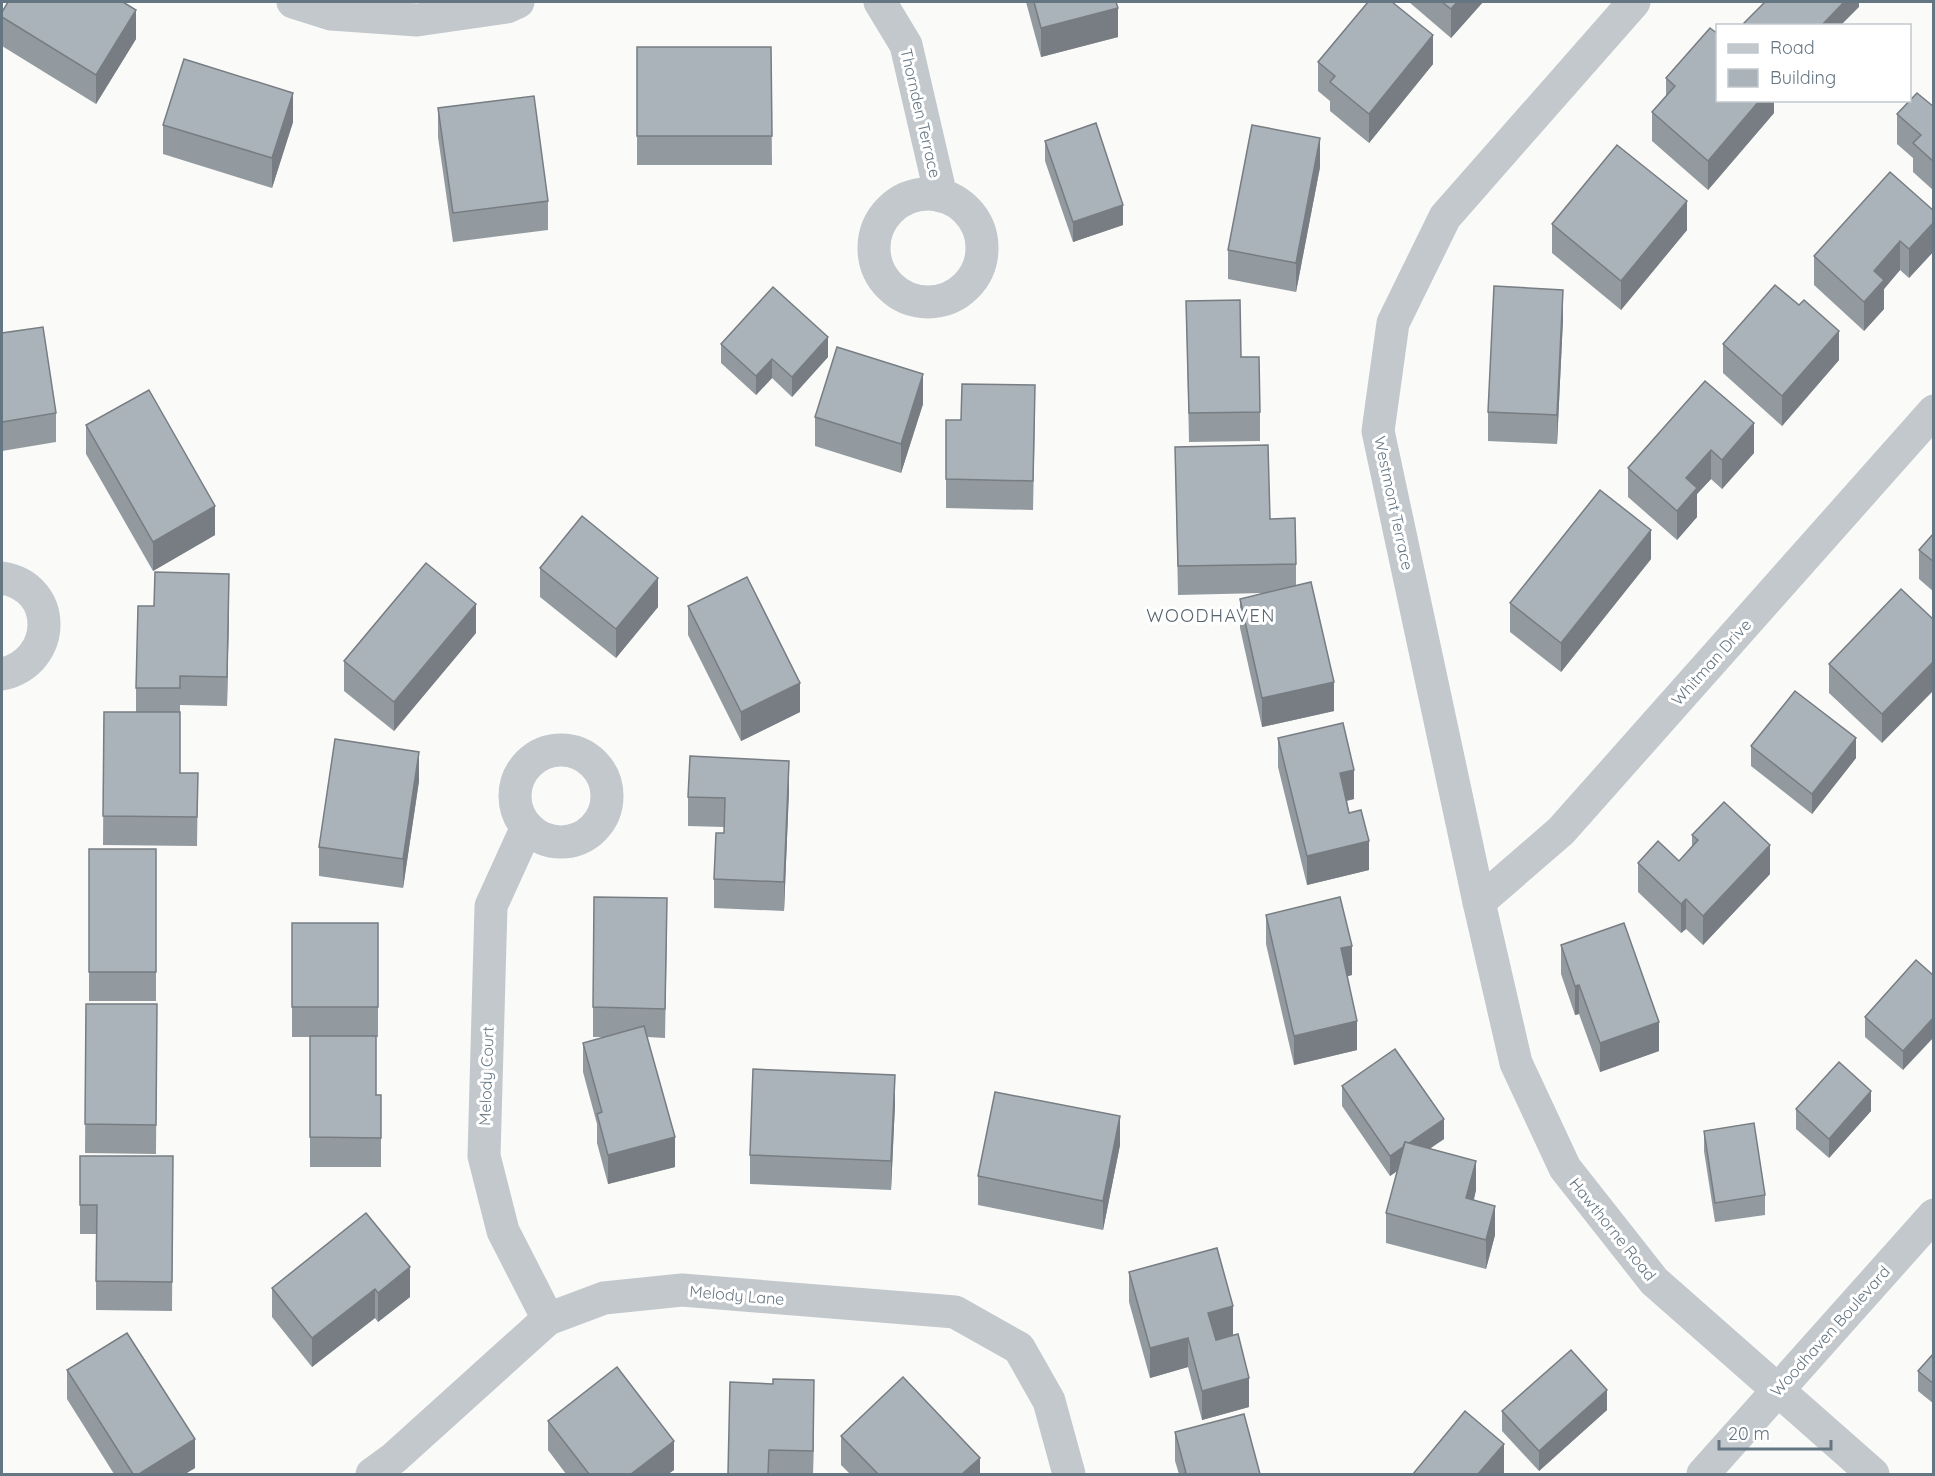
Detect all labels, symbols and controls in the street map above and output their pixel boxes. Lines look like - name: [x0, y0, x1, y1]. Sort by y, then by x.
- legend: [1716, 24, 1911, 102]
- text: Road: [1770, 36, 1815, 59]
- street label: Thornden Terrace: [896, 46, 946, 180]
- text: Building: [1770, 66, 1836, 89]
- street label: Westmont Terrace: [1370, 434, 1418, 572]
- district label: WOODHAVEN: [1146, 604, 1276, 627]
- street label: Whitman Drive: [1667, 615, 1755, 709]
- street label: Melody Court: [474, 1026, 498, 1126]
- street label: Hawthorne Road: [1565, 1173, 1661, 1285]
- street label: Woodhaven Boulevard: [1766, 1261, 1894, 1401]
- street label: Melody Lane: [689, 1281, 785, 1309]
- scale bar: [1719, 1413, 1832, 1451]
- text: 20 m: [1728, 1422, 1770, 1445]

